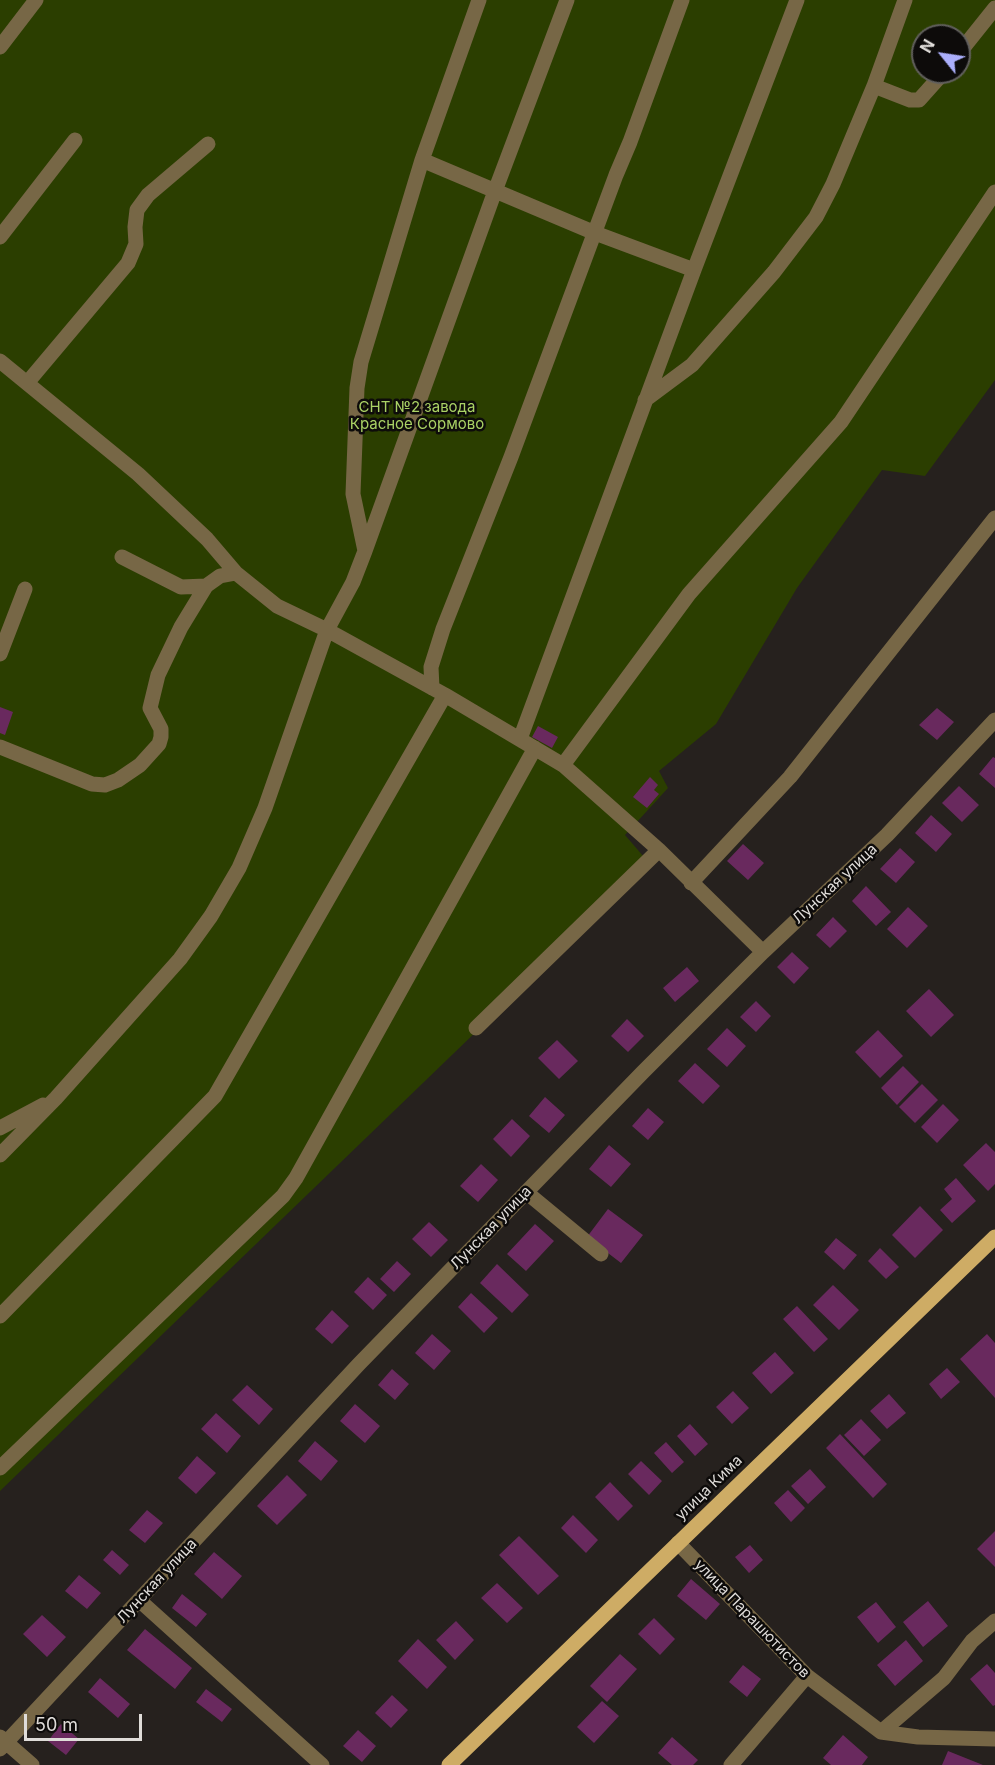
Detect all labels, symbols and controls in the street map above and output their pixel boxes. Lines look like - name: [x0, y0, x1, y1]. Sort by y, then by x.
- north arrow: [911, 24, 971, 84]
- text: N: [915, 36, 939, 56]
- park label: СНТ №2 завода Красное Сормово: [350, 398, 484, 433]
- street label: Лунская улица: [789, 840, 881, 928]
- street label: Лунская улица: [447, 1183, 535, 1273]
- street label: улица Кима: [672, 1452, 746, 1524]
- street label: Лунская улица: [113, 1535, 201, 1627]
- street label: улица Парашютистов: [691, 1556, 813, 1682]
- scale bar: [27, 1702, 146, 1740]
- text: 50 m: [35, 1714, 78, 1735]

